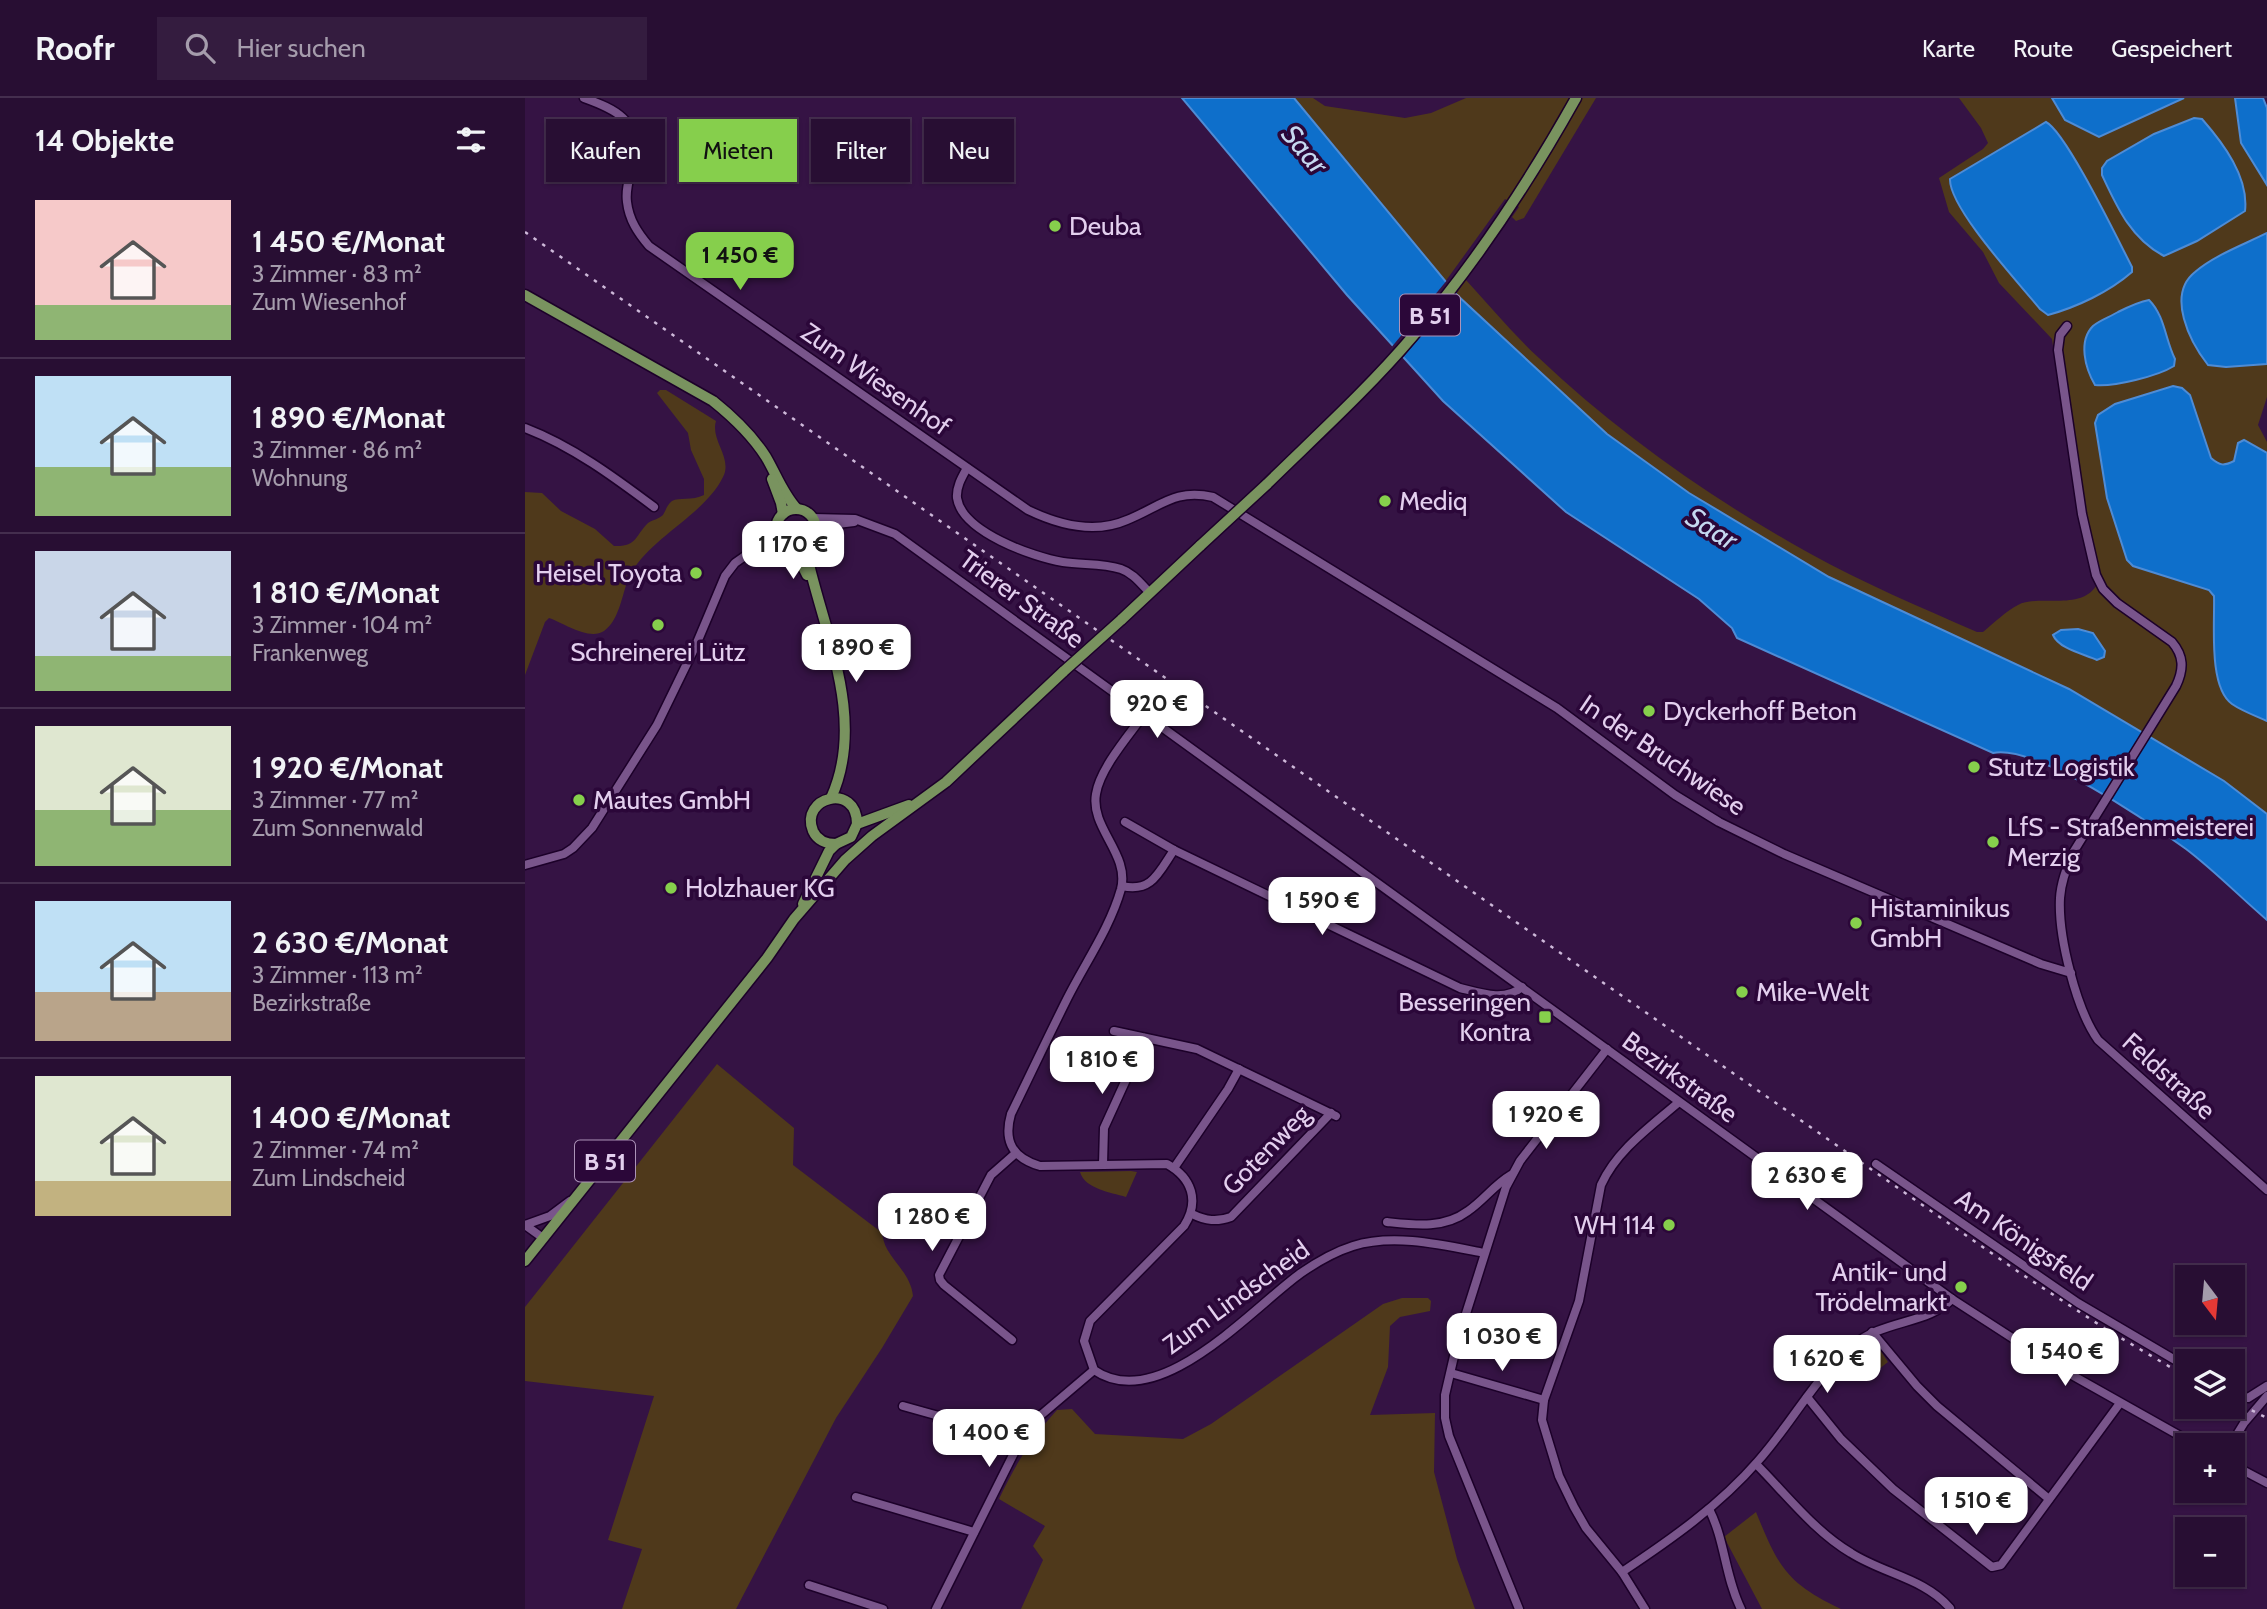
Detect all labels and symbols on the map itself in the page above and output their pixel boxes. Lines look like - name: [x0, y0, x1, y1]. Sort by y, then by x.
- water label: Saar: [1275, 117, 1336, 182]
- place label: Deuba: [1069, 210, 1142, 242]
- marker: Deuba: [1047, 218, 1063, 234]
- pin: 1 450 €: [675, 232, 805, 292]
- road number: B 51: [1400, 294, 1460, 336]
- street label: Zum Wiesenhof: [795, 316, 957, 442]
- place label: Mediq: [1399, 485, 1468, 517]
- marker: Mediq: [1377, 493, 1393, 509]
- water label: Saar: [1680, 499, 1745, 557]
- pin: 1 170 €: [728, 522, 858, 581]
- street label: Trierer Straße: [953, 543, 1091, 655]
- place label: Heisel Toyota: [535, 557, 683, 589]
- marker: Heisel Toyota: [688, 565, 704, 581]
- marker: Schreinerei Lütz: [650, 617, 666, 633]
- pin: 1 890 €: [791, 624, 921, 684]
- place label: Schreinerei Lütz: [570, 636, 746, 668]
- pin: 920 €: [1108, 680, 1206, 740]
- street label: In der Bruchwiese: [1574, 688, 1752, 822]
- place label: Dyckerhoff Beton: [1663, 695, 1857, 727]
- marker: Dyckerhoff Beton: [1641, 703, 1657, 719]
- place label: Stutz Logistik: [1988, 751, 2135, 783]
- marker: Stutz Logistik: [1966, 759, 1982, 775]
- place label: Mautes GmbH: [593, 784, 751, 816]
- marker: Mautes GmbH: [571, 792, 587, 808]
- place label: LfS - Straßenmeisterei Merzig: [2007, 811, 2254, 873]
- marker: LfS - Straßenmeisterei Merzig: [1985, 834, 2001, 850]
- place label: Holzhauer KG: [685, 872, 835, 904]
- pin: 1 590 €: [1257, 878, 1387, 937]
- marker: Holzhauer KG: [663, 880, 679, 896]
- place label: Histaminikus GmbH: [1870, 892, 2010, 954]
- marker: Histaminikus GmbH: [1848, 915, 1864, 931]
- place label: Mike-Welt: [1756, 976, 1869, 1008]
- marker: Mike-Welt: [1734, 984, 1750, 1000]
- place label: Besseringen Kontra: [1398, 986, 1532, 1048]
- marker: Besseringen Kontra: [1537, 1009, 1553, 1025]
- street label: Bezirkstraße: [1616, 1024, 1744, 1130]
- street label: Feldstraße: [2116, 1026, 2222, 1126]
- pin: 1 810 €: [1037, 1037, 1167, 1096]
- pin: 1 920 €: [1481, 1091, 1611, 1151]
- street label: Gotenweg: [1215, 1098, 1317, 1202]
- road number: B 51: [575, 1140, 635, 1182]
- pin: 2 630 €: [1742, 1152, 1872, 1212]
- street label: Am Königsfeld: [1949, 1182, 2099, 1298]
- pin: 1 280 €: [867, 1194, 997, 1253]
- place label: WH 114: [1574, 1209, 1655, 1241]
- marker: WH 114: [1661, 1217, 1677, 1233]
- street label: Zum Lindscheid: [1157, 1233, 1315, 1361]
- place label: Antik- und Trödelmarkt: [1815, 1256, 1947, 1318]
- north arrow: [2175, 1265, 2245, 1335]
- marker: Antik- und Trödelmarkt: [1953, 1279, 1969, 1295]
- pin: 1 030 €: [1437, 1314, 1567, 1373]
- pin: 1 540 €: [2000, 1328, 2130, 1388]
- pin: 1 620 €: [1762, 1336, 1892, 1395]
- pin: 1 400 €: [924, 1410, 1054, 1469]
- pin: 1 510 €: [1911, 1478, 2041, 1537]

